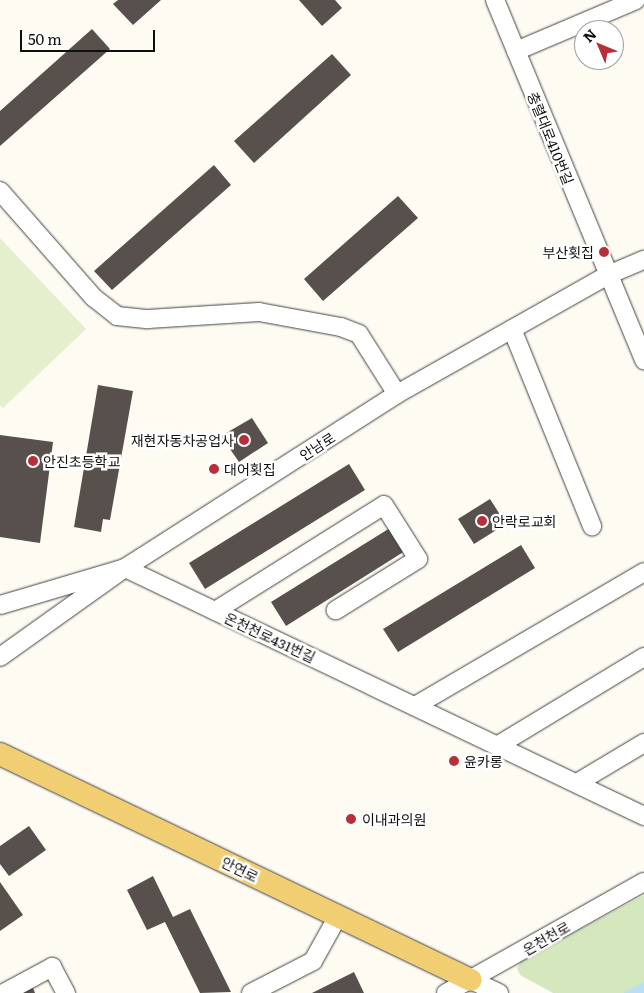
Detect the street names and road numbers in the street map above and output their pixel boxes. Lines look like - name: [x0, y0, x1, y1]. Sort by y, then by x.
- street label: 충렬대로410번길: [525, 89, 577, 187]
- street label: 안남로: [296, 428, 338, 464]
- street label: 온천천로431번길: [222, 609, 318, 665]
- street label: 안연로: [219, 853, 261, 885]
- street label: 온천천로: [519, 918, 573, 958]

